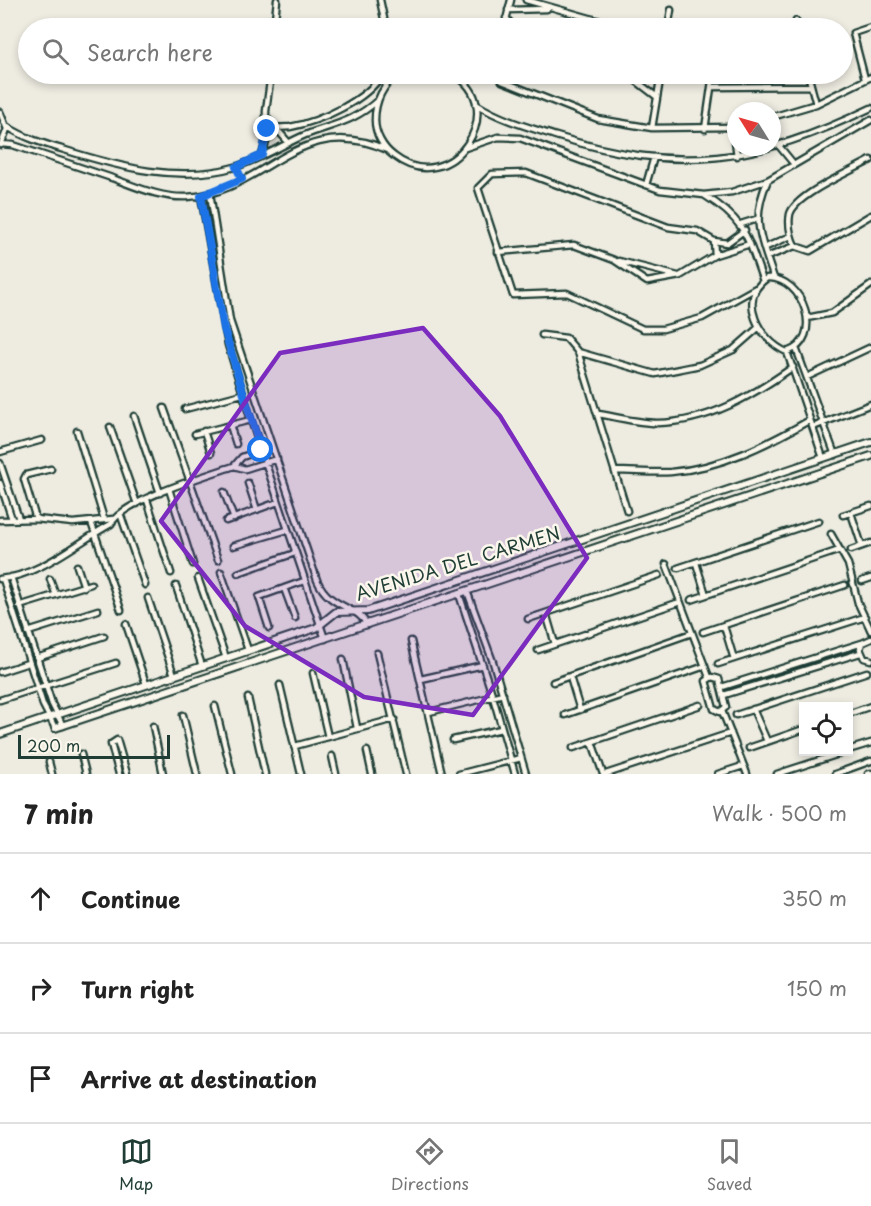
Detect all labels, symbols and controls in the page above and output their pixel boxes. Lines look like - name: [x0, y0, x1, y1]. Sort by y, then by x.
- search box: [18, 18, 853, 84]
- icon: search: [39, 35, 72, 68]
- text: Search here: [87, 35, 213, 68]
- north arrow: [727, 102, 781, 156]
- route end: [253, 115, 279, 141]
- route start: [247, 436, 273, 462]
- street label: AVENIDA DEL CARMEN: [352, 519, 563, 607]
- map controls: [799, 702, 853, 756]
- button: locate: [799, 702, 853, 756]
- scale bar: [18, 732, 170, 760]
- text: 200 m: [27, 733, 80, 757]
- text: 7 min: [24, 794, 94, 833]
- text: Walk · 500 m: [712, 798, 847, 828]
- icon: ahead: [24, 882, 57, 915]
- text: Continue: [81, 882, 180, 915]
- text: 350 m: [782, 883, 847, 913]
- icon: right: [24, 972, 57, 1005]
- text: Turn right: [81, 972, 194, 1005]
- text: 150 m: [787, 973, 847, 1003]
- icon: arrive: [24, 1062, 57, 1095]
- text: Arrive at destination: [81, 1062, 317, 1095]
- tab: Map: [119, 1135, 153, 1195]
- tab: Directions: [391, 1135, 469, 1195]
- tab: Saved: [707, 1135, 752, 1195]

